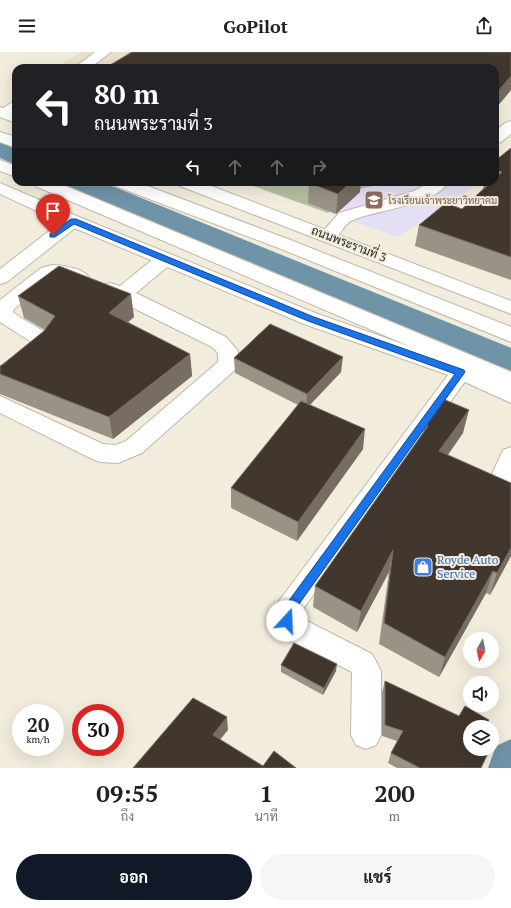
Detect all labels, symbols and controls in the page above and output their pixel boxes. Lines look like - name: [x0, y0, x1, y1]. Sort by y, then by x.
- text: GoPilot: [223, 14, 288, 38]
- icon: menu: [16, 15, 38, 37]
- icon: share: [473, 15, 495, 37]
- text: 80 m: [94, 75, 159, 112]
- icon: left: [28, 80, 80, 132]
- text: ถนนพระรามที่ 3: [94, 111, 213, 135]
- icon: left: [182, 156, 204, 178]
- icon: ahead: [224, 156, 246, 178]
- icon: ahead: [266, 156, 288, 178]
- icon: right: [308, 156, 330, 178]
- school or university icon: โรงเรียนเจ้าพระยาวิทยาคม: [363, 189, 385, 211]
- pin: [36, 194, 70, 235]
- place label: โรงเรียนเจ้าพระยาวิทยาคม: [387, 194, 497, 207]
- icon: arrive: [42, 200, 64, 222]
- street label: ถนนพระรามที่ 3: [309, 220, 390, 265]
- place label: Royde Auto Service: [437, 552, 499, 581]
- shop icon: Royde Auto Service: [412, 556, 434, 578]
- position arrow: [266, 600, 308, 642]
- north arrow: [463, 632, 499, 668]
- map controls: [463, 632, 499, 756]
- button: sound: [463, 676, 499, 712]
- speed limit sign: 30: [72, 704, 124, 756]
- text: 20: [27, 711, 49, 738]
- button: layers: [463, 720, 499, 756]
- text: km/h: [26, 733, 50, 746]
- text: 09:55: [96, 777, 159, 809]
- text: 1: [260, 777, 273, 809]
- text: 200: [374, 777, 415, 809]
- text: ถึง: [121, 807, 134, 825]
- text: นาที: [255, 807, 278, 825]
- text: m: [389, 807, 400, 825]
- button: ออก: [16, 854, 252, 900]
- button: แชร์: [260, 854, 495, 900]

